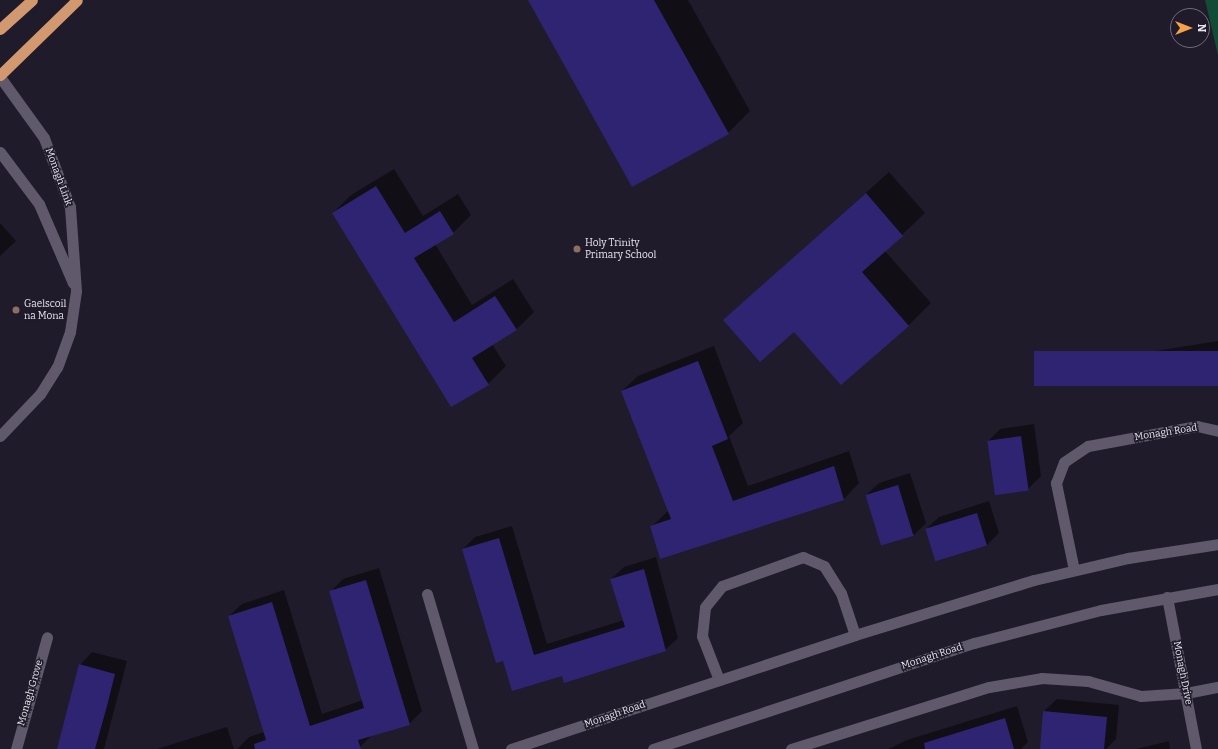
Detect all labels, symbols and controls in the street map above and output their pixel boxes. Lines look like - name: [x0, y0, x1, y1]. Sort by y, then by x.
- north arrow: [1170, 8, 1210, 48]
- text: N: [1195, 24, 1208, 32]
- street label: Monagh Link: [42, 147, 74, 207]
- place label: Holy Trinity Primary School: [585, 237, 656, 260]
- marker: Holy Trinity Primary School: [572, 244, 582, 254]
- place label: Gaelscoil na Mona: [24, 298, 66, 322]
- marker: Gaelscoil na Mona: [11, 305, 21, 315]
- street label: Monagh Road: [1134, 422, 1198, 444]
- street label: Monagh Drive: [1170, 640, 1194, 706]
- street label: Monagh Road: [900, 641, 964, 673]
- street label: Monagh Grove: [16, 659, 46, 727]
- street label: Monagh Road: [583, 699, 647, 731]

